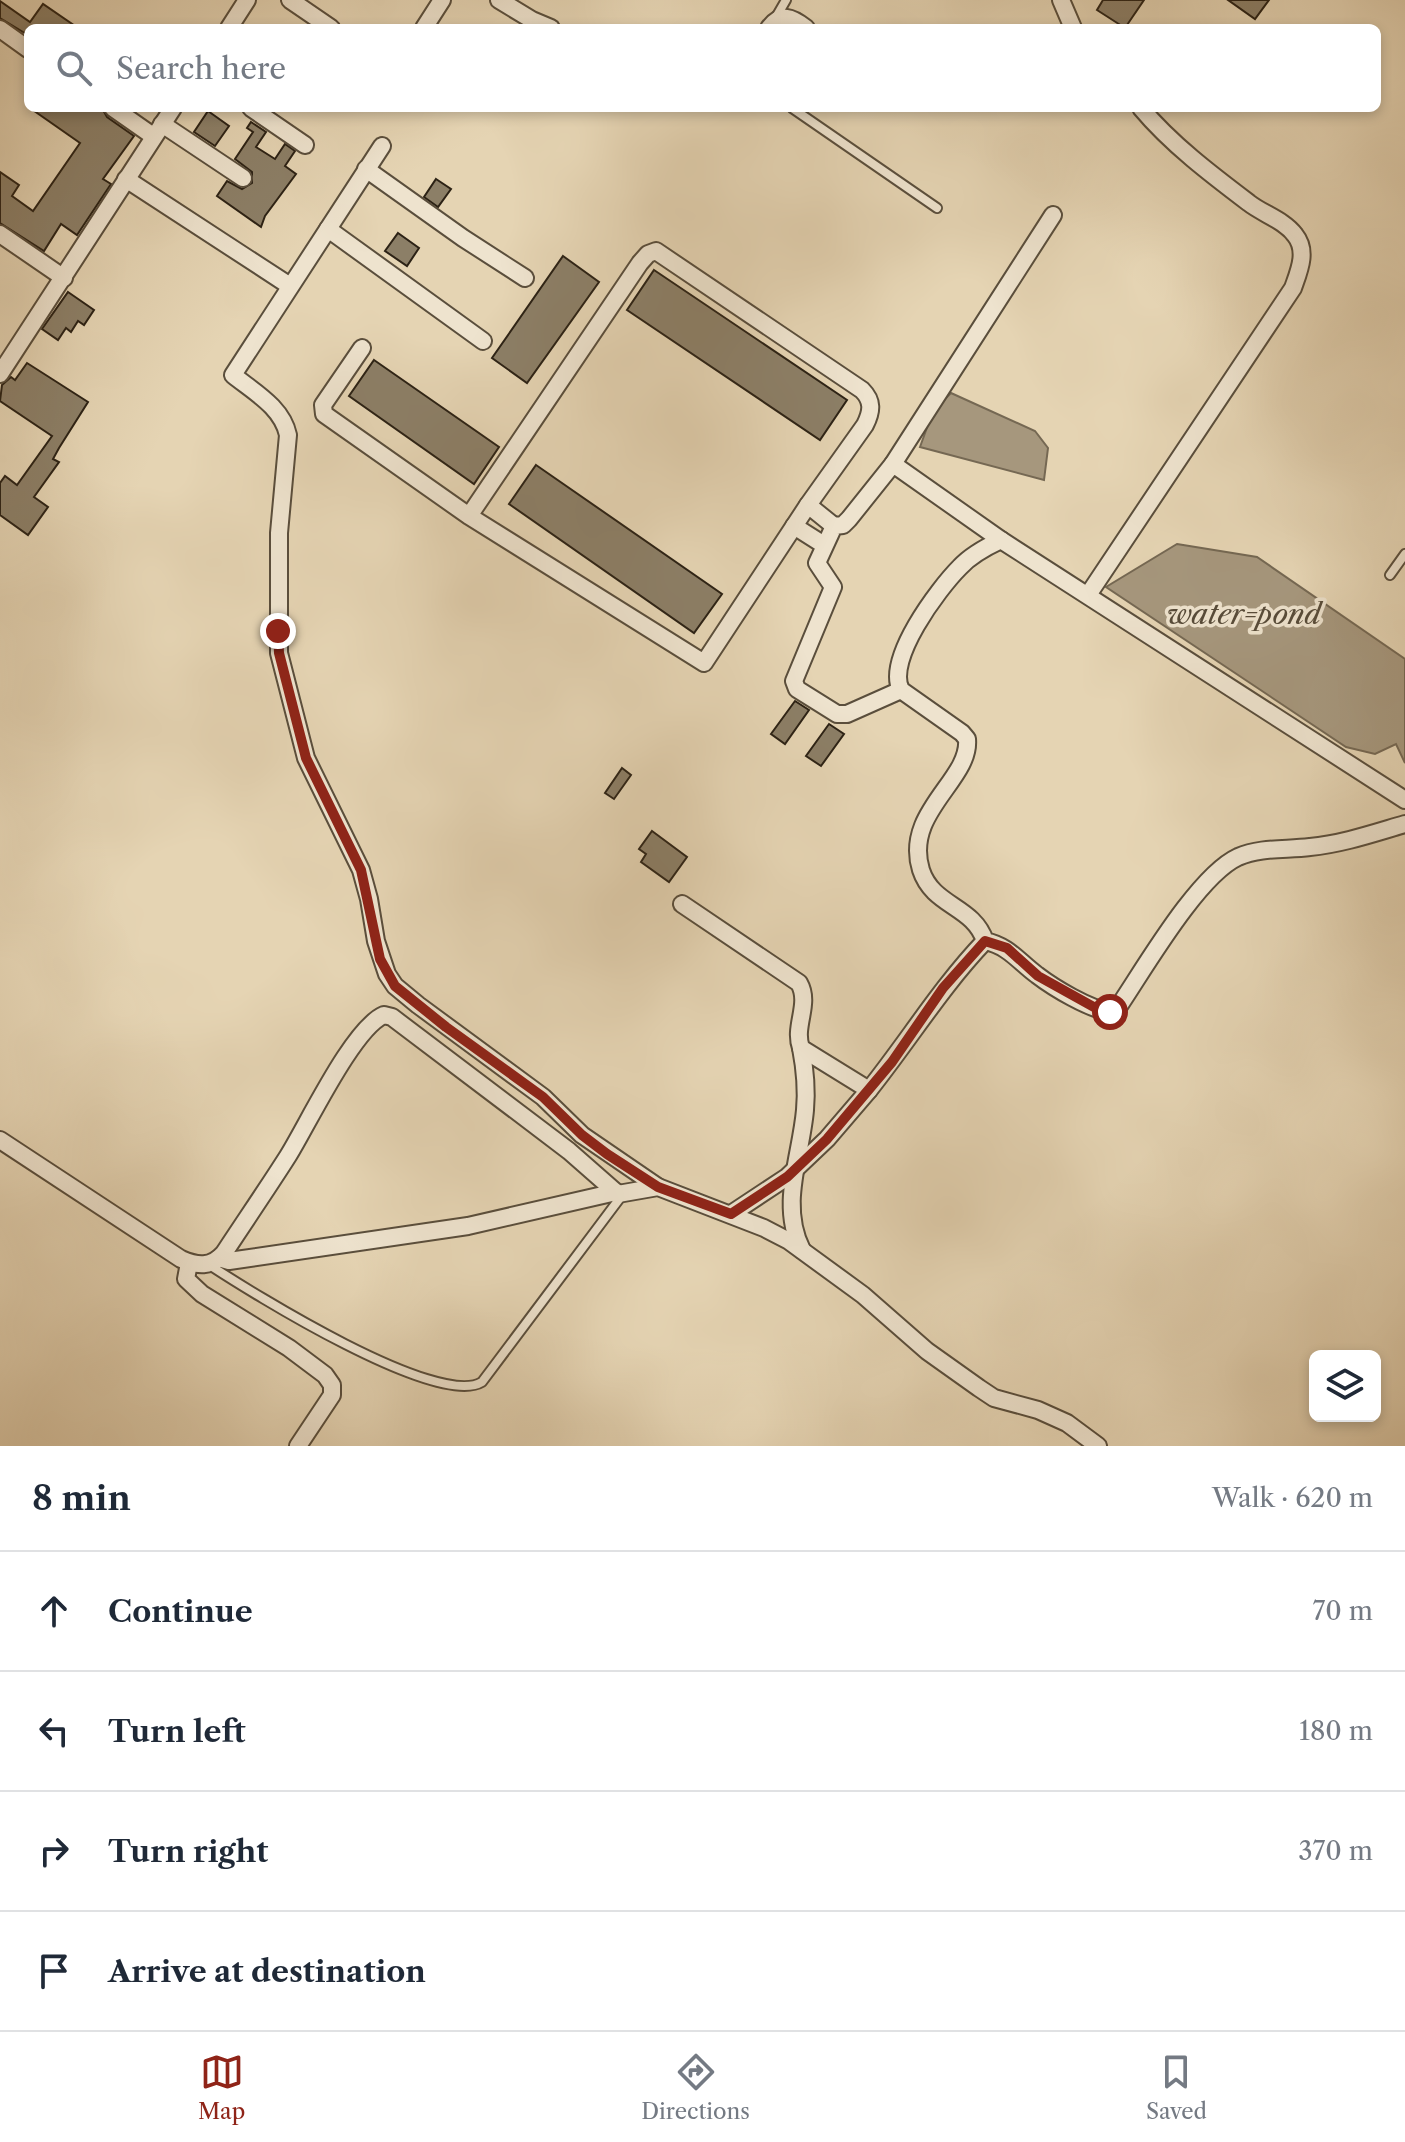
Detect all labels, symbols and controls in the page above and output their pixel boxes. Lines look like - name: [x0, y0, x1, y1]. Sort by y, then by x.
- search box: [24, 24, 1381, 112]
- icon: search: [52, 46, 96, 90]
- text: Search here: [116, 50, 286, 87]
- water label: water=pond: [1167, 597, 1324, 631]
- route end: [260, 613, 296, 649]
- route start: [1092, 994, 1128, 1030]
- map controls: [1309, 1350, 1381, 1422]
- button: layers: [1309, 1350, 1381, 1422]
- text: 8 min: [32, 1477, 131, 1519]
- text: Walk · 620 m: [1212, 1482, 1373, 1514]
- icon: ahead: [32, 1589, 76, 1633]
- text: Continue: [108, 1593, 253, 1630]
- text: 70 m: [1313, 1595, 1373, 1627]
- icon: left: [32, 1709, 76, 1753]
- text: Turn left: [108, 1713, 245, 1750]
- text: 180 m: [1299, 1715, 1373, 1747]
- icon: right: [32, 1829, 76, 1873]
- text: Turn right: [108, 1833, 268, 1870]
- text: 370 m: [1298, 1835, 1373, 1867]
- icon: arrive: [32, 1949, 76, 1993]
- text: Arrive at destination: [108, 1953, 426, 1990]
- tab: Map: [198, 2050, 245, 2125]
- tab: Directions: [641, 2050, 750, 2125]
- tab: Saved: [1146, 2050, 1207, 2125]

